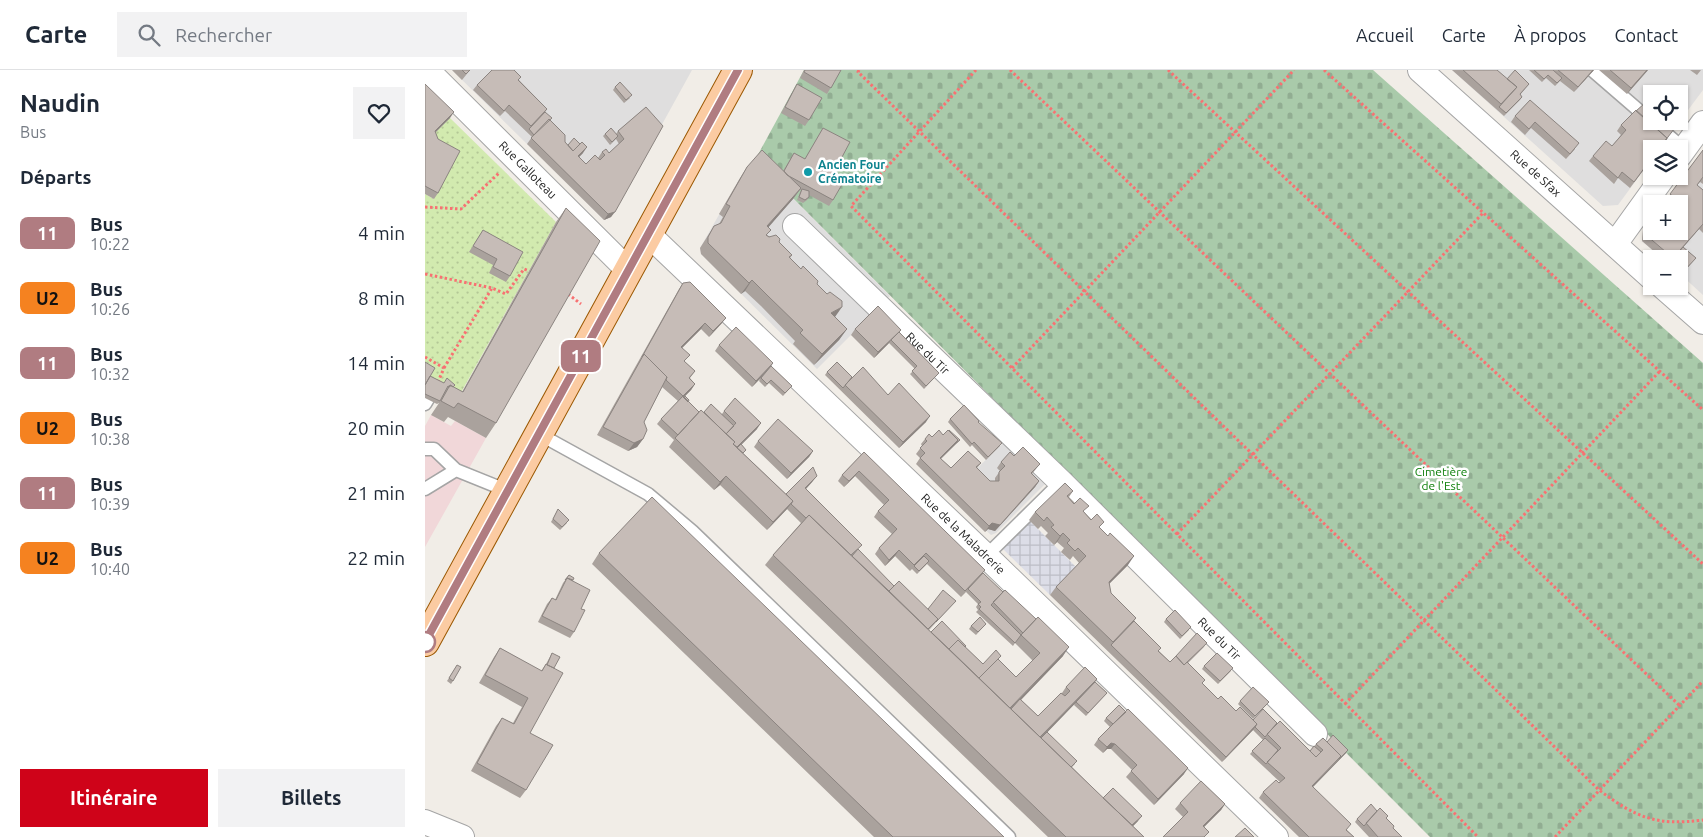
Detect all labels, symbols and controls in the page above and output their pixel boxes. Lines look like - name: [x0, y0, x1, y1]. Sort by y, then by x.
- search box: [117, 12, 467, 57]
- text: Carte: [25, 21, 87, 48]
- icon: search: [135, 21, 163, 49]
- text: Rechercher: [175, 24, 272, 46]
- text: Accueil: [1356, 25, 1414, 45]
- text: Carte: [1442, 25, 1486, 45]
- text: À propos: [1514, 25, 1586, 45]
- text: Contact: [1614, 25, 1678, 45]
- map controls: [1643, 85, 1688, 295]
- button: locate: [1643, 85, 1688, 130]
- button: heart: [353, 87, 405, 139]
- text: Naudin: [20, 90, 100, 117]
- text: Bus: [20, 123, 46, 141]
- street label: Rue Galloteau: [497, 139, 559, 201]
- button: layers: [1643, 140, 1688, 185]
- street label: Rue de Sfax: [1508, 147, 1564, 199]
- place label: Ancien Four Crématoire: [818, 158, 885, 185]
- text: Départs: [20, 166, 91, 188]
- marker: Ancien Four Crématoire: [802, 166, 814, 178]
- button: +: [1643, 195, 1688, 240]
- text: Bus: [90, 213, 123, 235]
- text: 4 min: [358, 222, 405, 244]
- text: 11: [37, 223, 58, 243]
- text: 10:22: [90, 235, 130, 253]
- button: −: [1643, 250, 1688, 295]
- text: Bus: [90, 278, 123, 300]
- text: 8 min: [358, 287, 405, 309]
- text: U2: [36, 288, 59, 308]
- text: 10:26: [90, 300, 130, 318]
- street label: Rue du Tir: [904, 330, 952, 377]
- line badge: 11: [559, 340, 603, 372]
- text: Bus: [90, 343, 123, 365]
- text: 11: [571, 346, 591, 366]
- text: 14 min: [347, 352, 405, 374]
- text: 11: [37, 353, 58, 373]
- text: 10:32: [90, 365, 130, 383]
- text: Bus: [90, 408, 123, 430]
- text: 20 min: [347, 417, 405, 439]
- text: U2: [36, 418, 59, 438]
- text: 10:38: [90, 430, 130, 448]
- park label: Cimetière de l'Est: [1415, 465, 1467, 492]
- text: Bus: [90, 473, 123, 495]
- text: 21 min: [347, 482, 405, 504]
- text: 11: [37, 483, 58, 503]
- street label: Rue de la Maladrerie: [919, 491, 1008, 577]
- text: 10:39: [90, 495, 130, 513]
- text: Bus: [90, 538, 123, 560]
- text: 22 min: [347, 547, 405, 569]
- text: U2: [36, 548, 59, 568]
- text: 10:40: [90, 560, 130, 578]
- street label: Rue du Tir: [1196, 615, 1244, 663]
- unlabelled marker: [414, 631, 436, 653]
- button: Itinéraire: [20, 769, 208, 827]
- button: Billets: [218, 769, 405, 827]

